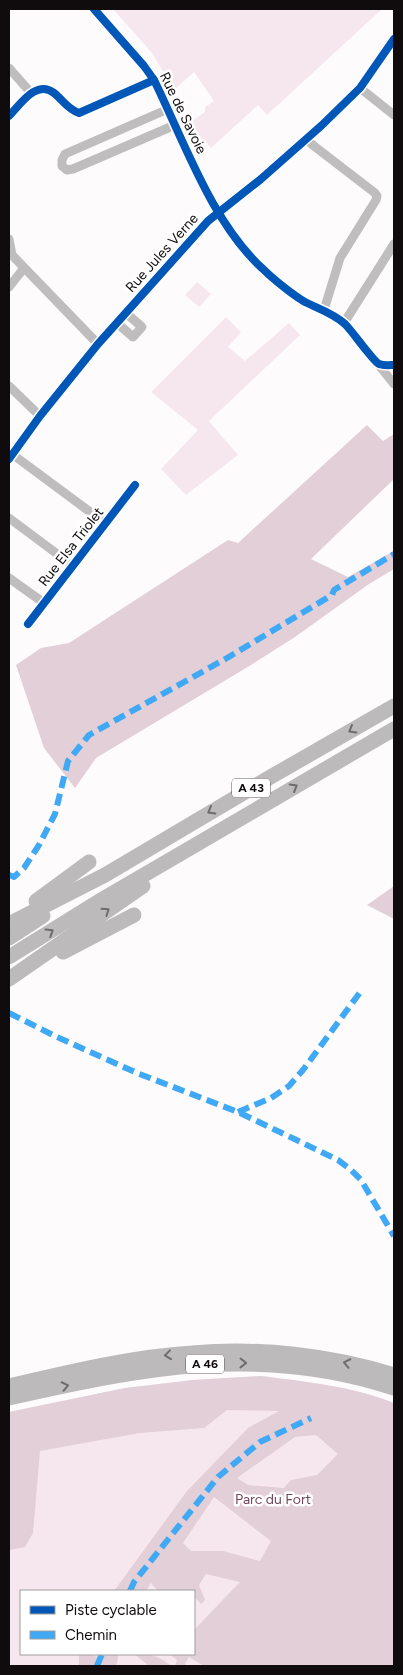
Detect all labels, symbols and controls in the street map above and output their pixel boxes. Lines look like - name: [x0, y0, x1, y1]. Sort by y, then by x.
- street label: Rue de Savoie: [156, 69, 210, 157]
- street label: Rue Jules Verne: [122, 210, 202, 296]
- street label: Rue Elsa Triolet: [35, 504, 107, 590]
- one-way arrow: [348, 723, 357, 733]
- road number: A 43: [232, 778, 270, 798]
- one-way arrow: [289, 784, 298, 794]
- one-way arrow: [208, 805, 217, 815]
- one-way arrow: [101, 908, 110, 917]
- one-way arrow: [45, 928, 54, 938]
- one-way arrow: [164, 1349, 172, 1360]
- road number: A 46: [186, 1355, 224, 1374]
- one-way arrow: [239, 1358, 247, 1369]
- one-way arrow: [343, 1359, 351, 1369]
- one-way arrow: [60, 1381, 69, 1392]
- park label: Parc du Fort: [235, 1491, 311, 1508]
- legend: [20, 1590, 195, 1655]
- text: Piste cyclable: [65, 1601, 157, 1619]
- text: Chemin: [65, 1626, 117, 1644]

